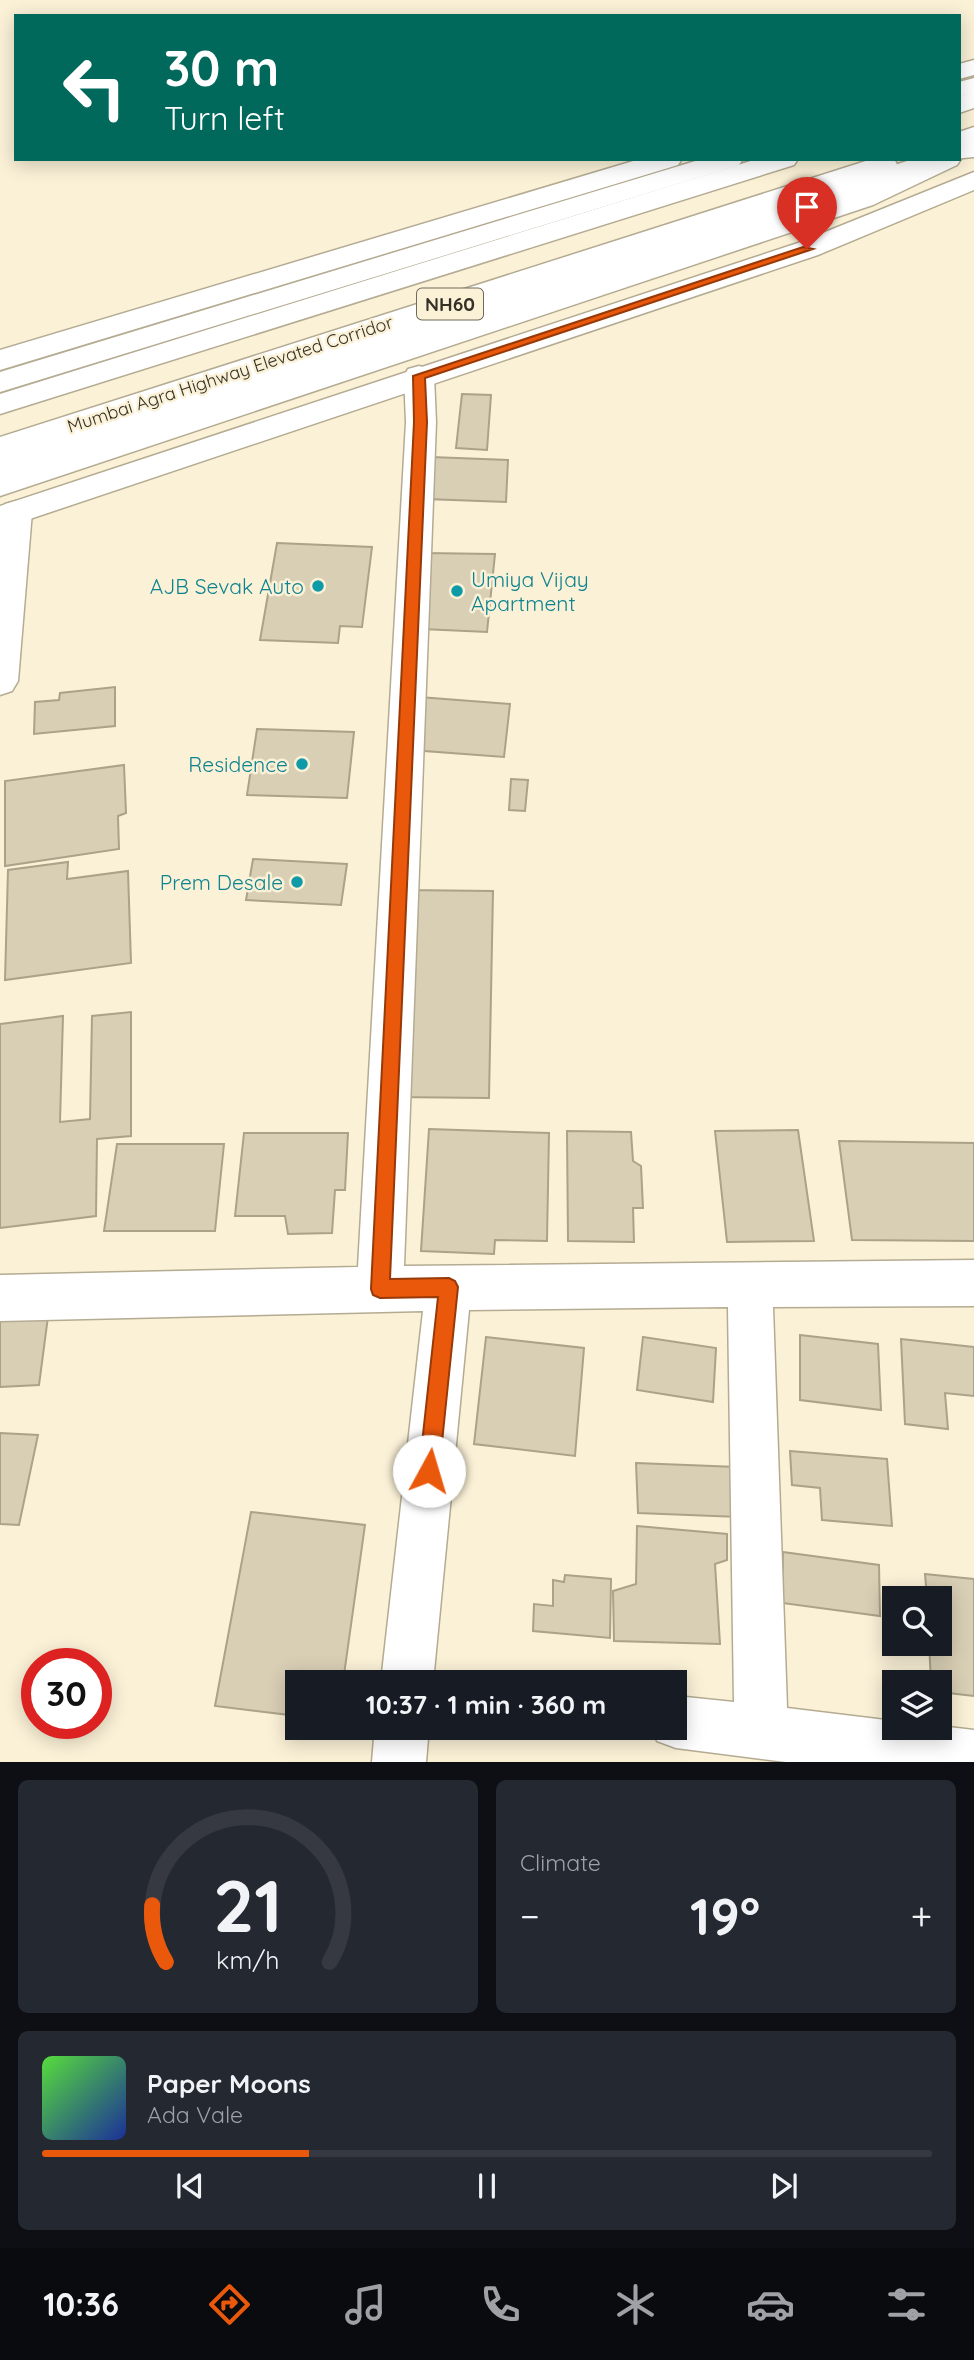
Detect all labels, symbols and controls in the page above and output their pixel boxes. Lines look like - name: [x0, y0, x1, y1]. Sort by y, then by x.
- text: 30 m: [164, 37, 279, 98]
- icon: left: [49, 42, 140, 133]
- text: Turn left: [164, 98, 285, 138]
- pin: [777, 177, 837, 249]
- icon: arrive: [788, 188, 826, 226]
- road number: NH60: [417, 288, 483, 320]
- street label: Mumbai Agra Highway Elevated Corridor: [64, 310, 396, 438]
- place label: Umiya Vijay Apartment: [471, 566, 589, 616]
- place label: AJB Sevak Auto: [150, 573, 304, 599]
- marker: AJB Sevak Auto: [310, 578, 326, 594]
- marker: Umiya Vijay Apartment: [449, 583, 465, 599]
- place label: Residence: [188, 751, 288, 777]
- marker: Residence: [294, 756, 310, 772]
- place label: Prem Desale: [160, 869, 283, 895]
- marker: Prem Desale: [289, 874, 305, 890]
- position arrow: [392, 1434, 466, 1508]
- map controls: [882, 1586, 952, 1740]
- button: search: [882, 1586, 952, 1656]
- speed limit sign: 30: [21, 1648, 112, 1739]
- button: layers: [882, 1670, 952, 1740]
- text: 10:37 · 1 min · 360 m: [366, 1688, 606, 1721]
- text: Climate: [520, 1848, 601, 1877]
- text: 21: [213, 1860, 283, 1951]
- text: 19°: [690, 1883, 760, 1948]
- text: −: [520, 1892, 540, 1940]
- text: +: [911, 1892, 932, 1940]
- text: km/h: [216, 1944, 280, 1975]
- text: Paper Moons: [147, 2067, 311, 2100]
- text: Ada Vale: [147, 2100, 243, 2129]
- icon: previous: [171, 2167, 209, 2205]
- icon: pause: [468, 2167, 506, 2205]
- icon: next: [765, 2167, 803, 2205]
- icon: directions: [205, 2280, 254, 2329]
- icon: music: [341, 2280, 390, 2329]
- icon: phone: [476, 2280, 525, 2329]
- icon: climate: [611, 2280, 660, 2329]
- icon: car: [746, 2280, 795, 2329]
- icon: filters: [882, 2280, 931, 2329]
- text: 10:36: [43, 2284, 119, 2324]

